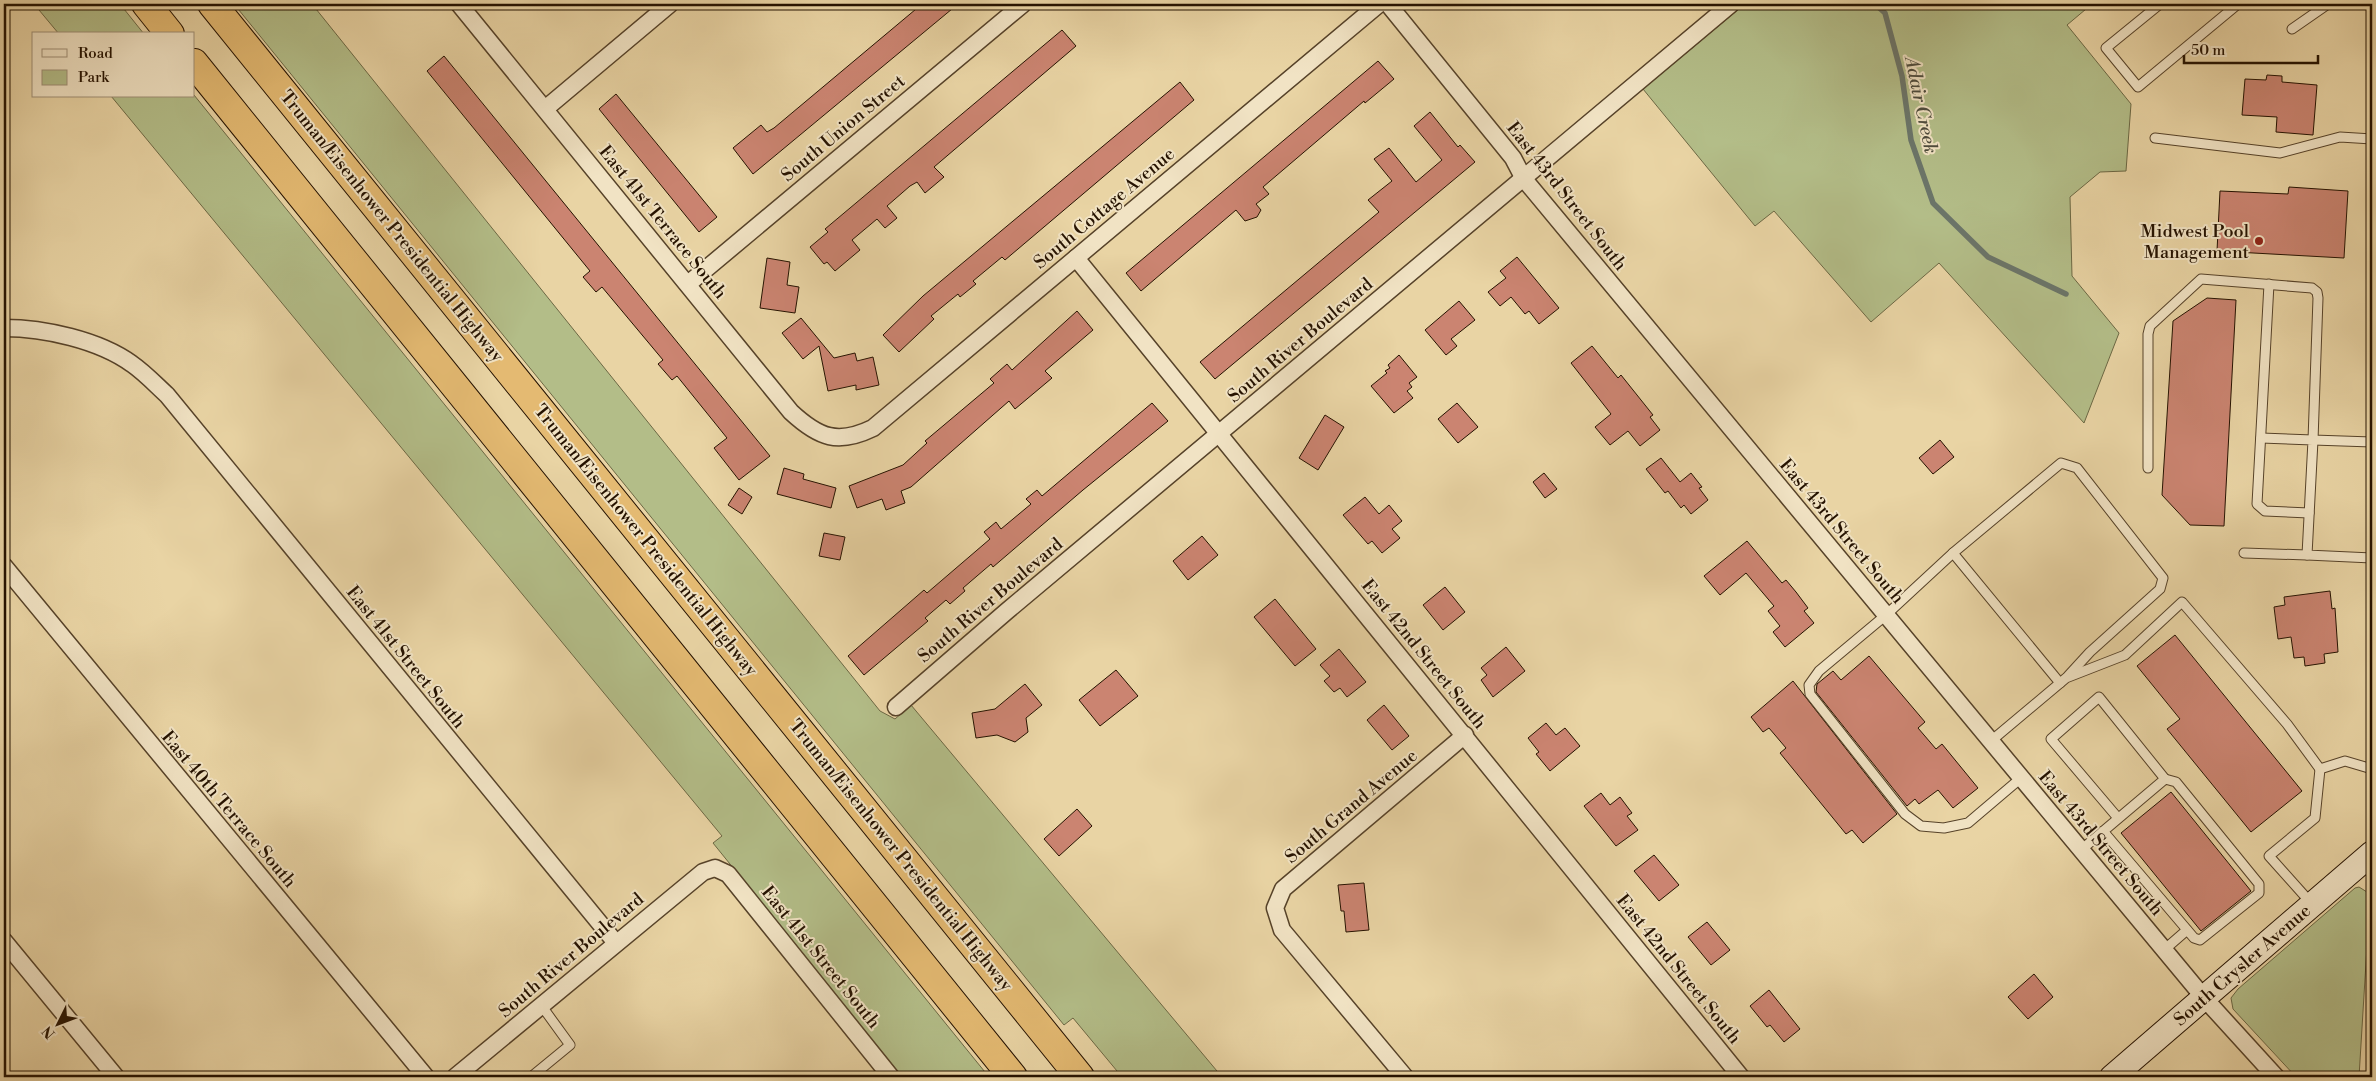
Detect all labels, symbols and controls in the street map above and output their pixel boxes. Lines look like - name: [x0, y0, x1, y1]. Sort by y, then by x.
- legend: [32, 32, 195, 98]
- scale bar: [2184, 32, 2317, 64]
- text: 50 m: [2191, 41, 2225, 60]
- text: Road: [78, 44, 113, 63]
- water label: Adair Creek: [1899, 53, 1943, 156]
- text: Park: [78, 68, 110, 87]
- street label: South Union Street: [777, 69, 910, 187]
- street label: Truman/Eisenhower Presidential Highway: [275, 86, 509, 367]
- street label: East 43rd Street South: [1501, 117, 1632, 276]
- street label: East 41st Terrace South: [594, 141, 732, 304]
- street label: South Cottage Avenue: [1029, 143, 1180, 274]
- place label: Midwest Pool Management: [2141, 220, 2250, 264]
- marker: Midwest Pool Management: [2253, 235, 2265, 247]
- street label: South River Boulevard: [1223, 272, 1378, 408]
- street label: Truman/Eisenhower Presidential Highway: [529, 400, 763, 681]
- street label: East 43rd Street South: [1774, 454, 1909, 609]
- street label: South River Boulevard: [913, 532, 1068, 668]
- street label: East 42nd Street South: [1356, 575, 1491, 734]
- street label: East 41st Street South: [341, 581, 470, 733]
- street label: Truman/Eisenhower Presidential Highway: [784, 715, 1018, 996]
- street label: East 40th Terrace South: [156, 726, 301, 893]
- street label: South Grand Avenue: [1280, 744, 1422, 868]
- street label: East 43rd Street South: [2033, 766, 2168, 921]
- street label: East 41st Street South: [756, 881, 885, 1033]
- street label: South River Boulevard: [494, 887, 649, 1023]
- street label: East 42nd Street South: [1611, 890, 1746, 1049]
- street label: South Crysler Avenue: [2169, 899, 2316, 1031]
- north arrow: [32, 998, 82, 1048]
- text: N: [39, 1022, 59, 1042]

